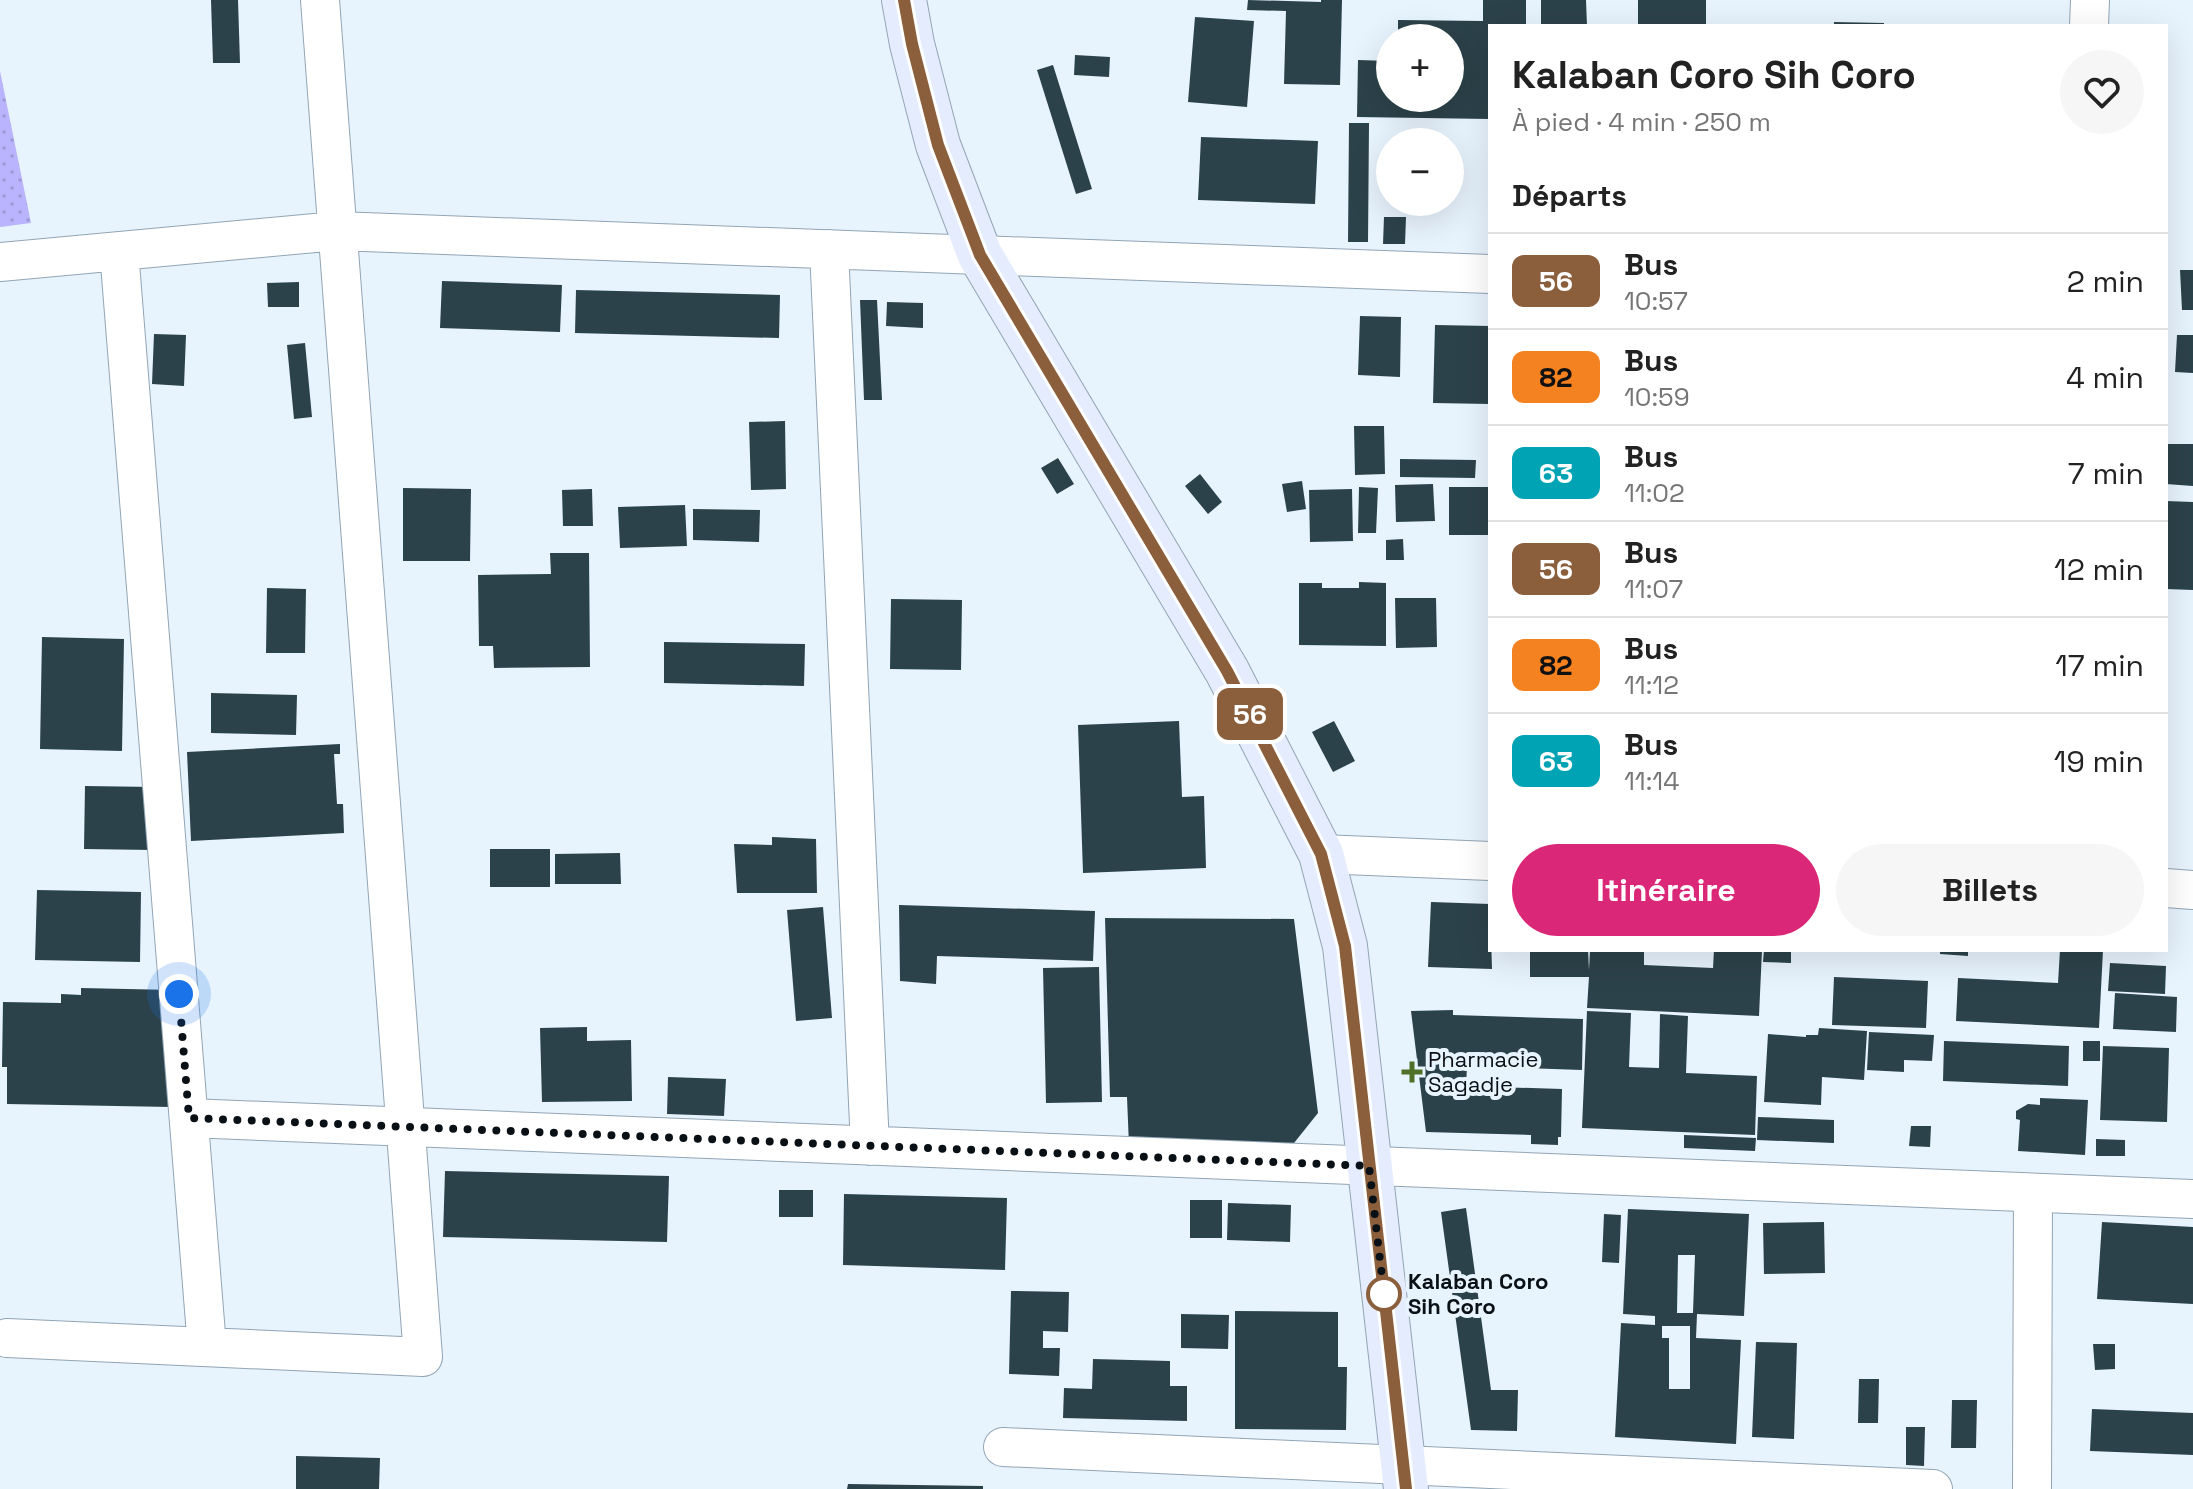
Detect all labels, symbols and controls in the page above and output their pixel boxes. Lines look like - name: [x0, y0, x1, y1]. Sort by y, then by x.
- map controls: [1376, 24, 1464, 216]
- button: +: [1376, 24, 1464, 112]
- button: heart: [2060, 50, 2144, 134]
- text: Kalaban Coro Sih Coro: [1512, 51, 1916, 99]
- text: À pied · 4 min · 250 m: [1512, 105, 1771, 139]
- button: −: [1376, 128, 1464, 216]
- text: Départs: [1512, 176, 1627, 215]
- text: Bus: [1624, 245, 1678, 284]
- text: 2 min: [2067, 262, 2144, 301]
- text: 56: [1539, 263, 1573, 299]
- text: 10:57: [1624, 284, 1688, 318]
- text: Bus: [1624, 341, 1678, 380]
- text: 4 min: [2066, 358, 2144, 397]
- text: 82: [1539, 359, 1573, 395]
- text: 10:59: [1624, 380, 1690, 414]
- text: Bus: [1624, 437, 1678, 476]
- text: 7 min: [2068, 454, 2144, 493]
- text: 63: [1539, 455, 1573, 491]
- text: 11:02: [1624, 476, 1685, 510]
- text: Bus: [1624, 533, 1678, 572]
- text: 12 min: [2054, 550, 2144, 589]
- text: 56: [1539, 551, 1573, 587]
- text: 11:07: [1624, 572, 1683, 606]
- text: Bus: [1624, 629, 1678, 668]
- text: 17 min: [2055, 646, 2144, 685]
- text: 82: [1539, 647, 1573, 683]
- text: 11:12: [1624, 668, 1679, 702]
- line badge: 56: [1214, 688, 1286, 740]
- text: 56: [1233, 696, 1267, 732]
- text: Bus: [1624, 725, 1678, 764]
- text: 19 min: [2054, 742, 2144, 781]
- text: 63: [1539, 743, 1573, 779]
- text: 11:14: [1624, 764, 1679, 798]
- button: Itinéraire: [1512, 844, 1820, 936]
- button: Billets: [1836, 844, 2144, 936]
- your location: [159, 974, 199, 1014]
- place label: Pharmacie Sagadje: [1428, 1045, 1539, 1098]
- marker: Pharmacie Sagadje: [1403, 1063, 1421, 1081]
- place label: Kalaban Coro Sih Coro: [1408, 1267, 1548, 1320]
- marker: Kalaban Coro Sih Coro: [1367, 1277, 1401, 1311]

